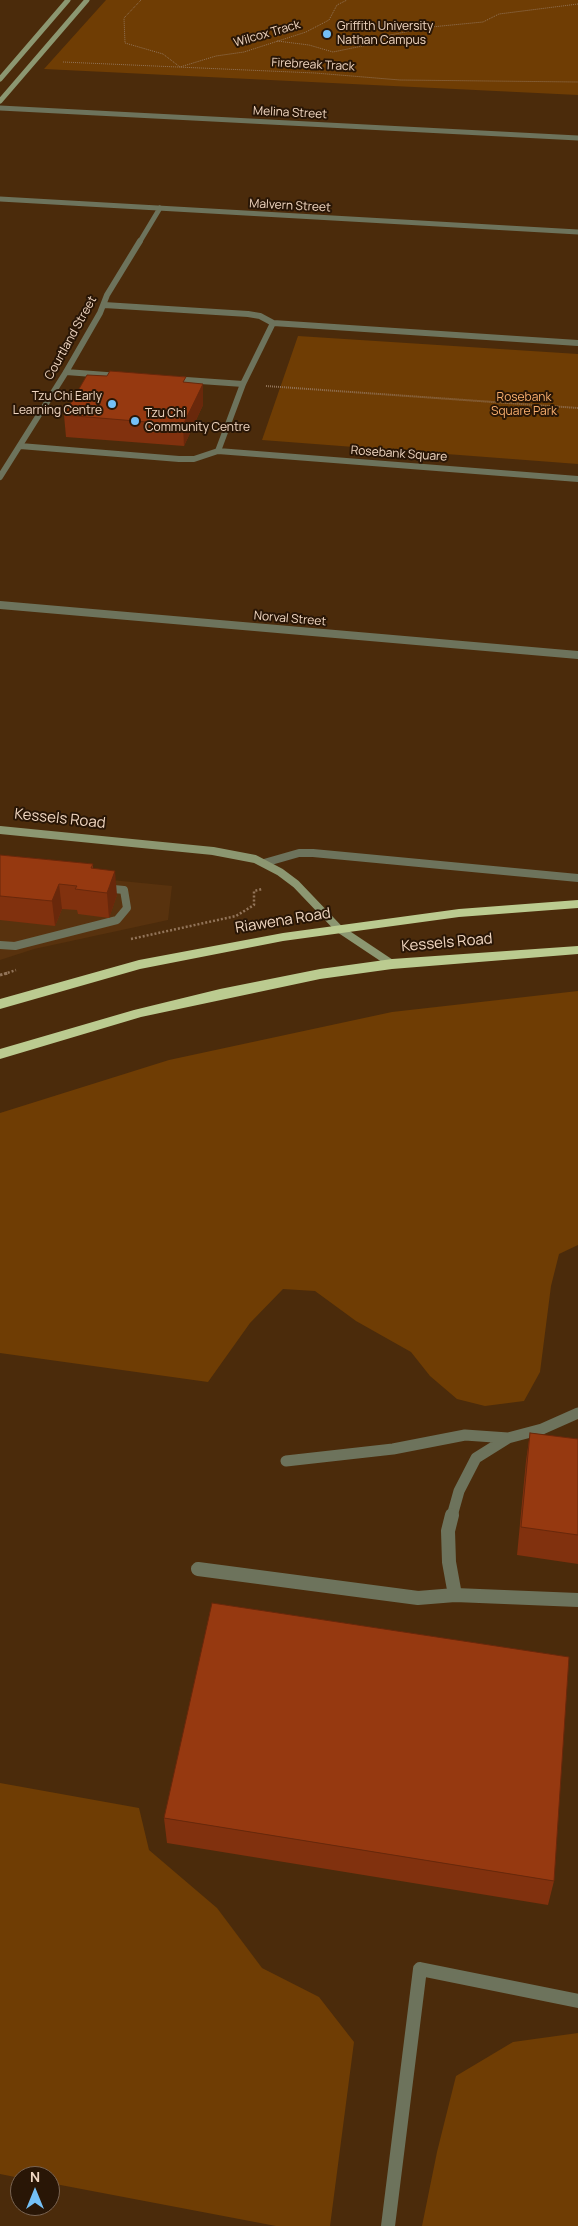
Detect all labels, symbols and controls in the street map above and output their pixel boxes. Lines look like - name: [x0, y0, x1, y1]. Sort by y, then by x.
- street label: Wilcox Track: [232, 18, 302, 50]
- place label: Griffith University Nathan Campus: [337, 20, 433, 48]
- marker: Griffith University Nathan Campus: [321, 28, 333, 40]
- street label: Firebreak Track: [271, 56, 355, 74]
- street label: Melina Street: [253, 104, 327, 122]
- street label: Malvern Street: [249, 197, 331, 215]
- street label: Courtland Street: [42, 294, 100, 382]
- place label: Tzu Chi Early Learning Centre: [13, 390, 102, 418]
- park label: Rosebank Square Park: [491, 391, 557, 419]
- marker: Tzu Chi Early Learning Centre: [106, 398, 118, 410]
- place label: Tzu Chi Community Centre: [145, 407, 250, 435]
- marker: Tzu Chi Community Centre: [129, 415, 141, 427]
- street label: Rosebank Square: [350, 443, 448, 465]
- street label: Norval Street: [253, 609, 327, 629]
- street label: Kessels Road: [14, 805, 106, 833]
- street label: Riawena Road: [234, 905, 332, 937]
- street label: Kessels Road: [401, 930, 493, 956]
- north arrow: [10, 2166, 60, 2216]
- text: N: [30, 2167, 40, 2186]

